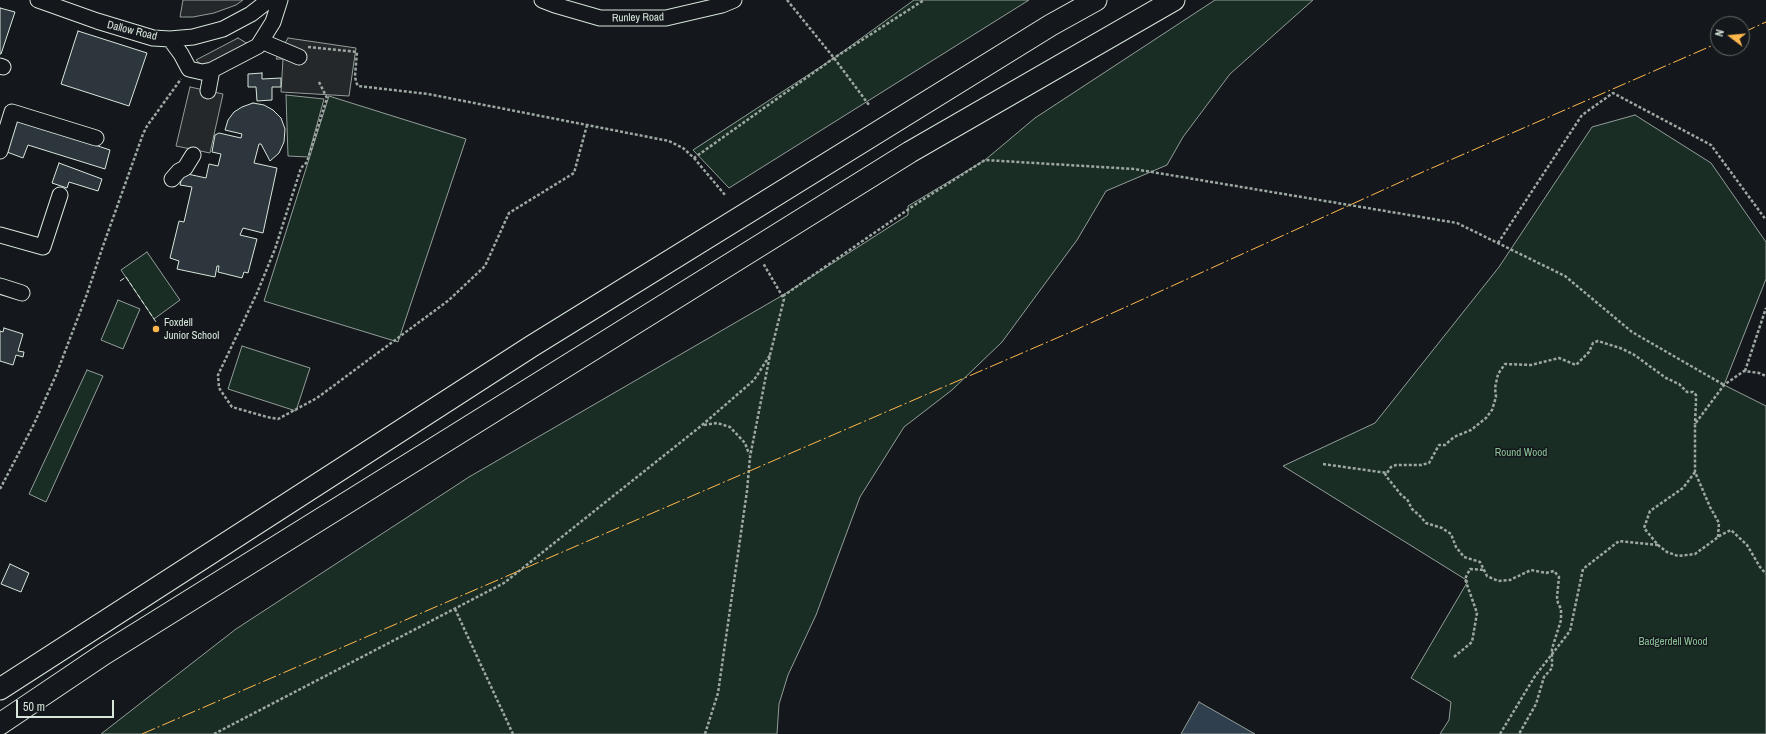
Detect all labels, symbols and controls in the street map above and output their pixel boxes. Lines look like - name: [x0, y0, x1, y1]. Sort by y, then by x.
- street label: Runley Road: [612, 11, 664, 25]
- north arrow: [1710, 16, 1750, 56]
- street label: Dallow Road: [106, 18, 158, 44]
- text: N: [1712, 28, 1727, 38]
- place label: Foxdell Junior School: [164, 316, 219, 342]
- marker: Foxdell Junior School: [151, 324, 161, 334]
- park label: Round Wood: [1495, 446, 1547, 460]
- park label: Badgerdell Wood: [1638, 635, 1708, 649]
- scale bar: [18, 692, 116, 718]
- text: 50 m: [23, 699, 45, 715]

